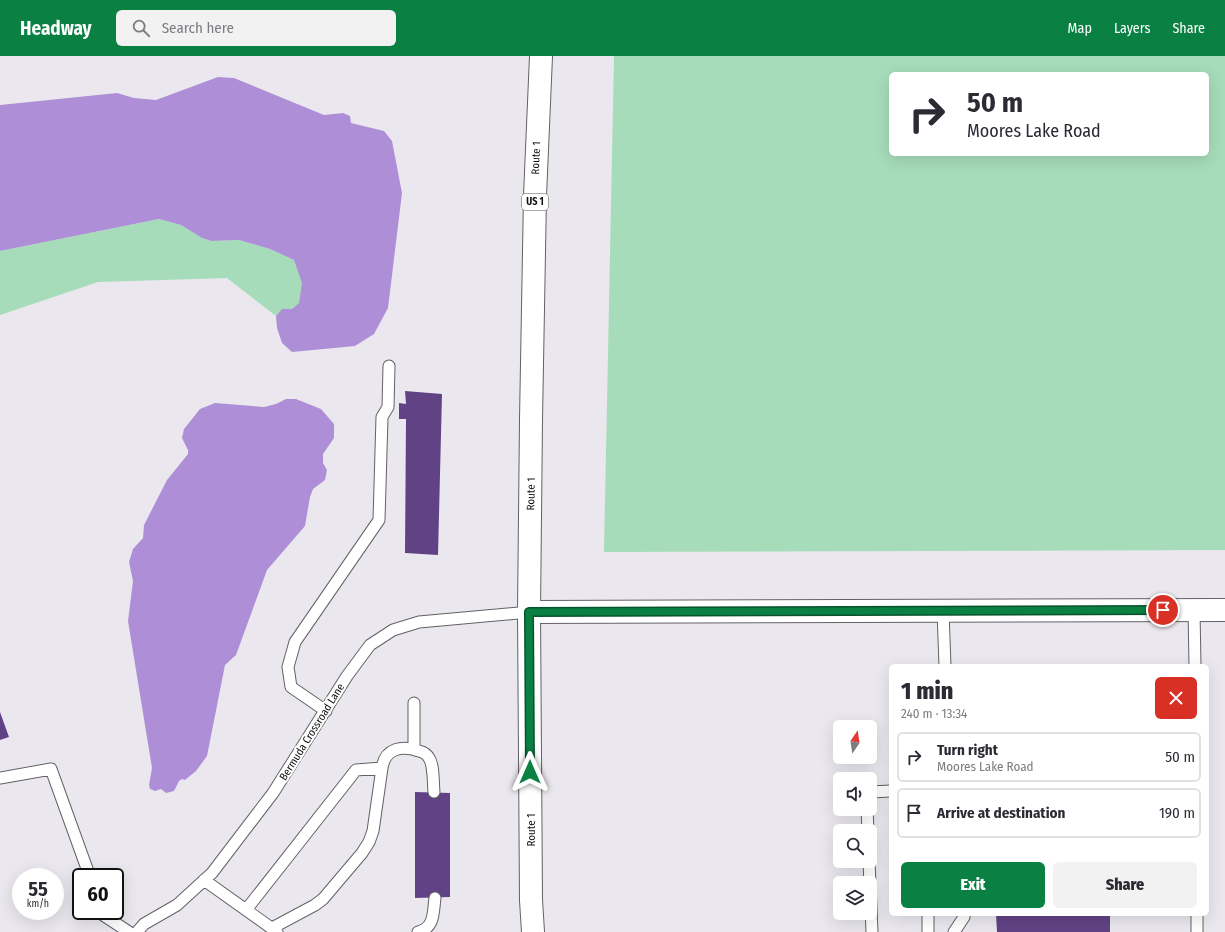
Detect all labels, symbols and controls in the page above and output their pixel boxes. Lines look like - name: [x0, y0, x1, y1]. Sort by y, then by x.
- search box: [116, 10, 396, 46]
- text: Headway: [20, 17, 92, 40]
- icon: search: [130, 17, 152, 39]
- text: Search here: [162, 19, 234, 37]
- text: Map: [1068, 20, 1092, 37]
- text: Layers: [1114, 20, 1150, 37]
- text: Share: [1172, 20, 1205, 37]
- text: 50 m: [967, 86, 1023, 119]
- icon: right: [901, 88, 953, 140]
- text: Moores Lake Road: [967, 120, 1101, 142]
- street label: Route 1: [529, 141, 543, 175]
- road number: US 1: [522, 194, 548, 210]
- street label: Route 1: [524, 477, 538, 511]
- pin: [1146, 593, 1180, 627]
- icon: arrive: [1152, 599, 1174, 621]
- text: 1 min: [901, 677, 953, 705]
- button: close: [1155, 677, 1197, 719]
- street label: Bermuda Crossroad Lane: [277, 681, 347, 783]
- text: 240 m · 13:34: [901, 706, 967, 721]
- north arrow: [833, 720, 877, 764]
- map controls: [833, 720, 877, 920]
- text: Turn right: [937, 741, 998, 759]
- icon: right: [903, 746, 925, 768]
- text: 50 m: [1165, 748, 1195, 766]
- position arrow: [509, 751, 551, 793]
- text: Moores Lake Road: [937, 759, 1034, 774]
- button: sound: [833, 772, 877, 816]
- icon: arrive: [903, 802, 925, 824]
- text: Arrive at destination: [937, 804, 1065, 822]
- text: 190 m: [1159, 804, 1195, 822]
- street label: Route 1: [525, 813, 538, 847]
- button: search: [833, 824, 877, 868]
- button: Exit: [901, 862, 1045, 908]
- button: Share: [1053, 862, 1197, 908]
- speed limit sign: 60: [72, 868, 124, 920]
- button: layers: [833, 876, 877, 920]
- text: 55: [28, 877, 48, 901]
- text: km/h: [27, 898, 49, 910]

